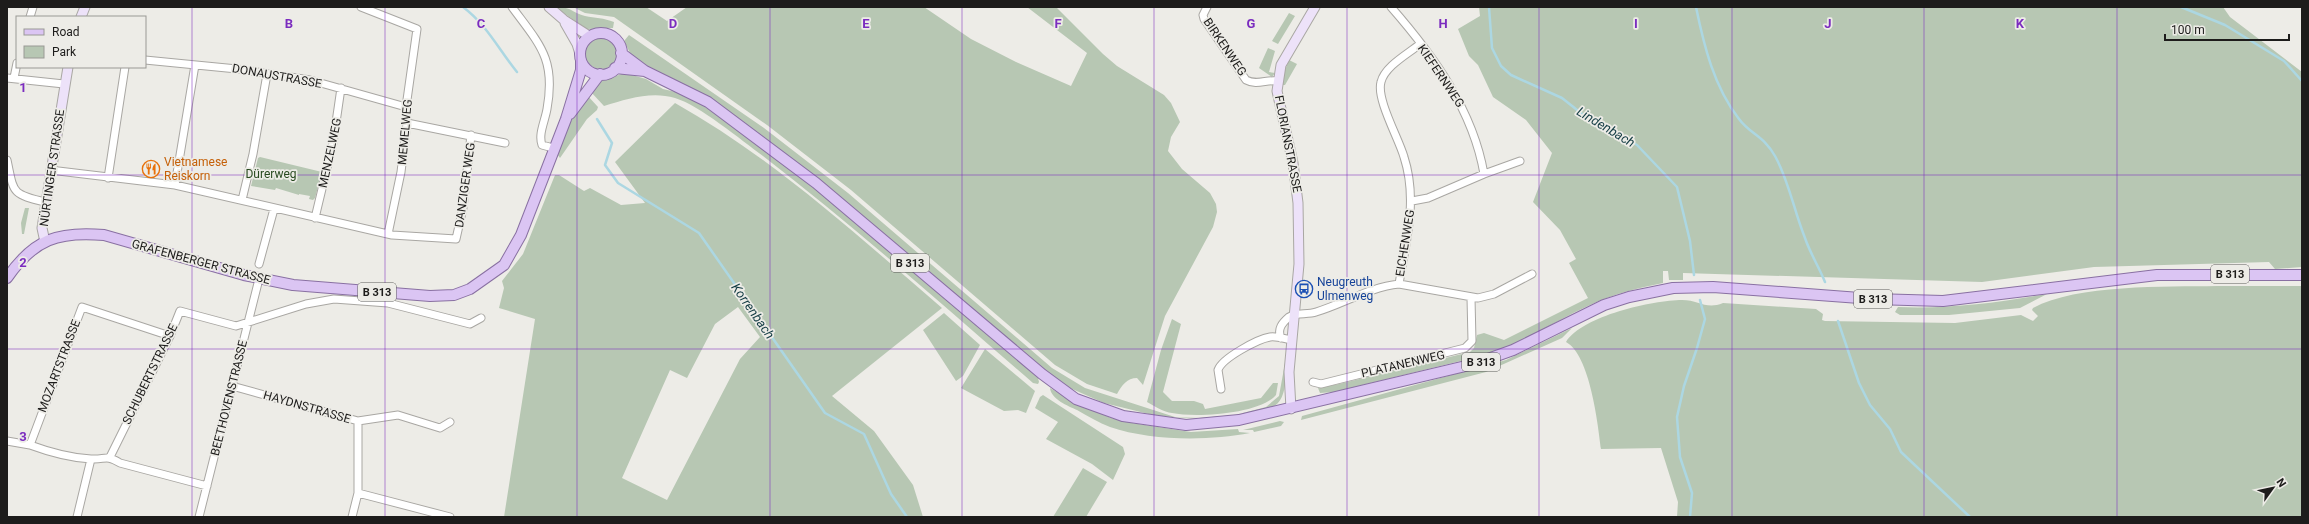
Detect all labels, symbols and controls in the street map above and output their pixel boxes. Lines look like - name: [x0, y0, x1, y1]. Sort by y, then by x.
- street label: BIRKENWEG: [1200, 15, 1250, 79]
- legend: [16, 16, 146, 68]
- text: B: [285, 16, 293, 31]
- text: C: [477, 16, 486, 31]
- text: D: [669, 16, 677, 31]
- text: E: [862, 16, 870, 31]
- text: F: [1054, 16, 1062, 31]
- text: H: [1438, 16, 1448, 31]
- text: I: [1634, 16, 1638, 31]
- text: J: [1824, 16, 1832, 31]
- text: K: [2016, 16, 2025, 31]
- scale bar: [2165, 16, 2289, 42]
- text: 100 m: [2171, 23, 2205, 37]
- text: Road: [52, 25, 80, 39]
- street label: KIEFERNWEG: [1415, 42, 1467, 110]
- text: Park: [52, 45, 77, 59]
- street label: DONAUSTRASSE: [231, 61, 323, 91]
- text: 1: [19, 80, 27, 95]
- street label: FLORIANSTRASSE: [1272, 94, 1304, 194]
- street label: MEMELWEG: [395, 99, 415, 165]
- water label: Lindenbach: [1574, 104, 1638, 150]
- street label: NÜRTINGER STRASSE: [36, 108, 67, 228]
- street label: MENZELWEG: [316, 117, 344, 189]
- street label: DANZIGER WEG: [452, 142, 478, 228]
- place label: Vietnamese Reiskorn: [164, 155, 227, 183]
- restaurant icon: Vietnamese Reiskorn: [141, 159, 161, 179]
- park label: Dürerweg: [245, 167, 297, 181]
- street label: EICHENWEG: [1393, 209, 1417, 277]
- street label: GRAFENBERGER STRASSE: [130, 237, 272, 287]
- road number: B 313: [891, 254, 929, 272]
- text: 2: [19, 255, 27, 270]
- road number: B 313: [2211, 265, 2249, 283]
- place label: Neugreuth Ulmenweg: [1317, 275, 1373, 303]
- bus stop icon: Neugreuth Ulmenweg: [1294, 279, 1314, 299]
- water label: Korrenbach: [728, 280, 778, 342]
- road number: B 313: [358, 283, 396, 301]
- road number: B 313: [1854, 290, 1892, 308]
- street label: MOZARTSTRASSE: [35, 317, 83, 414]
- street label: SCHUBERTSTRASSE: [120, 321, 181, 427]
- street label: BEETHOVENSTRASSE: [208, 339, 250, 457]
- street label: PLATANENWEG: [1360, 348, 1446, 380]
- road number: B 313: [1462, 353, 1500, 371]
- street label: HAYDNSTRASSE: [262, 388, 352, 426]
- text: 3: [19, 429, 27, 444]
- north arrow: [2253, 468, 2293, 508]
- text: N: [2273, 476, 2289, 490]

